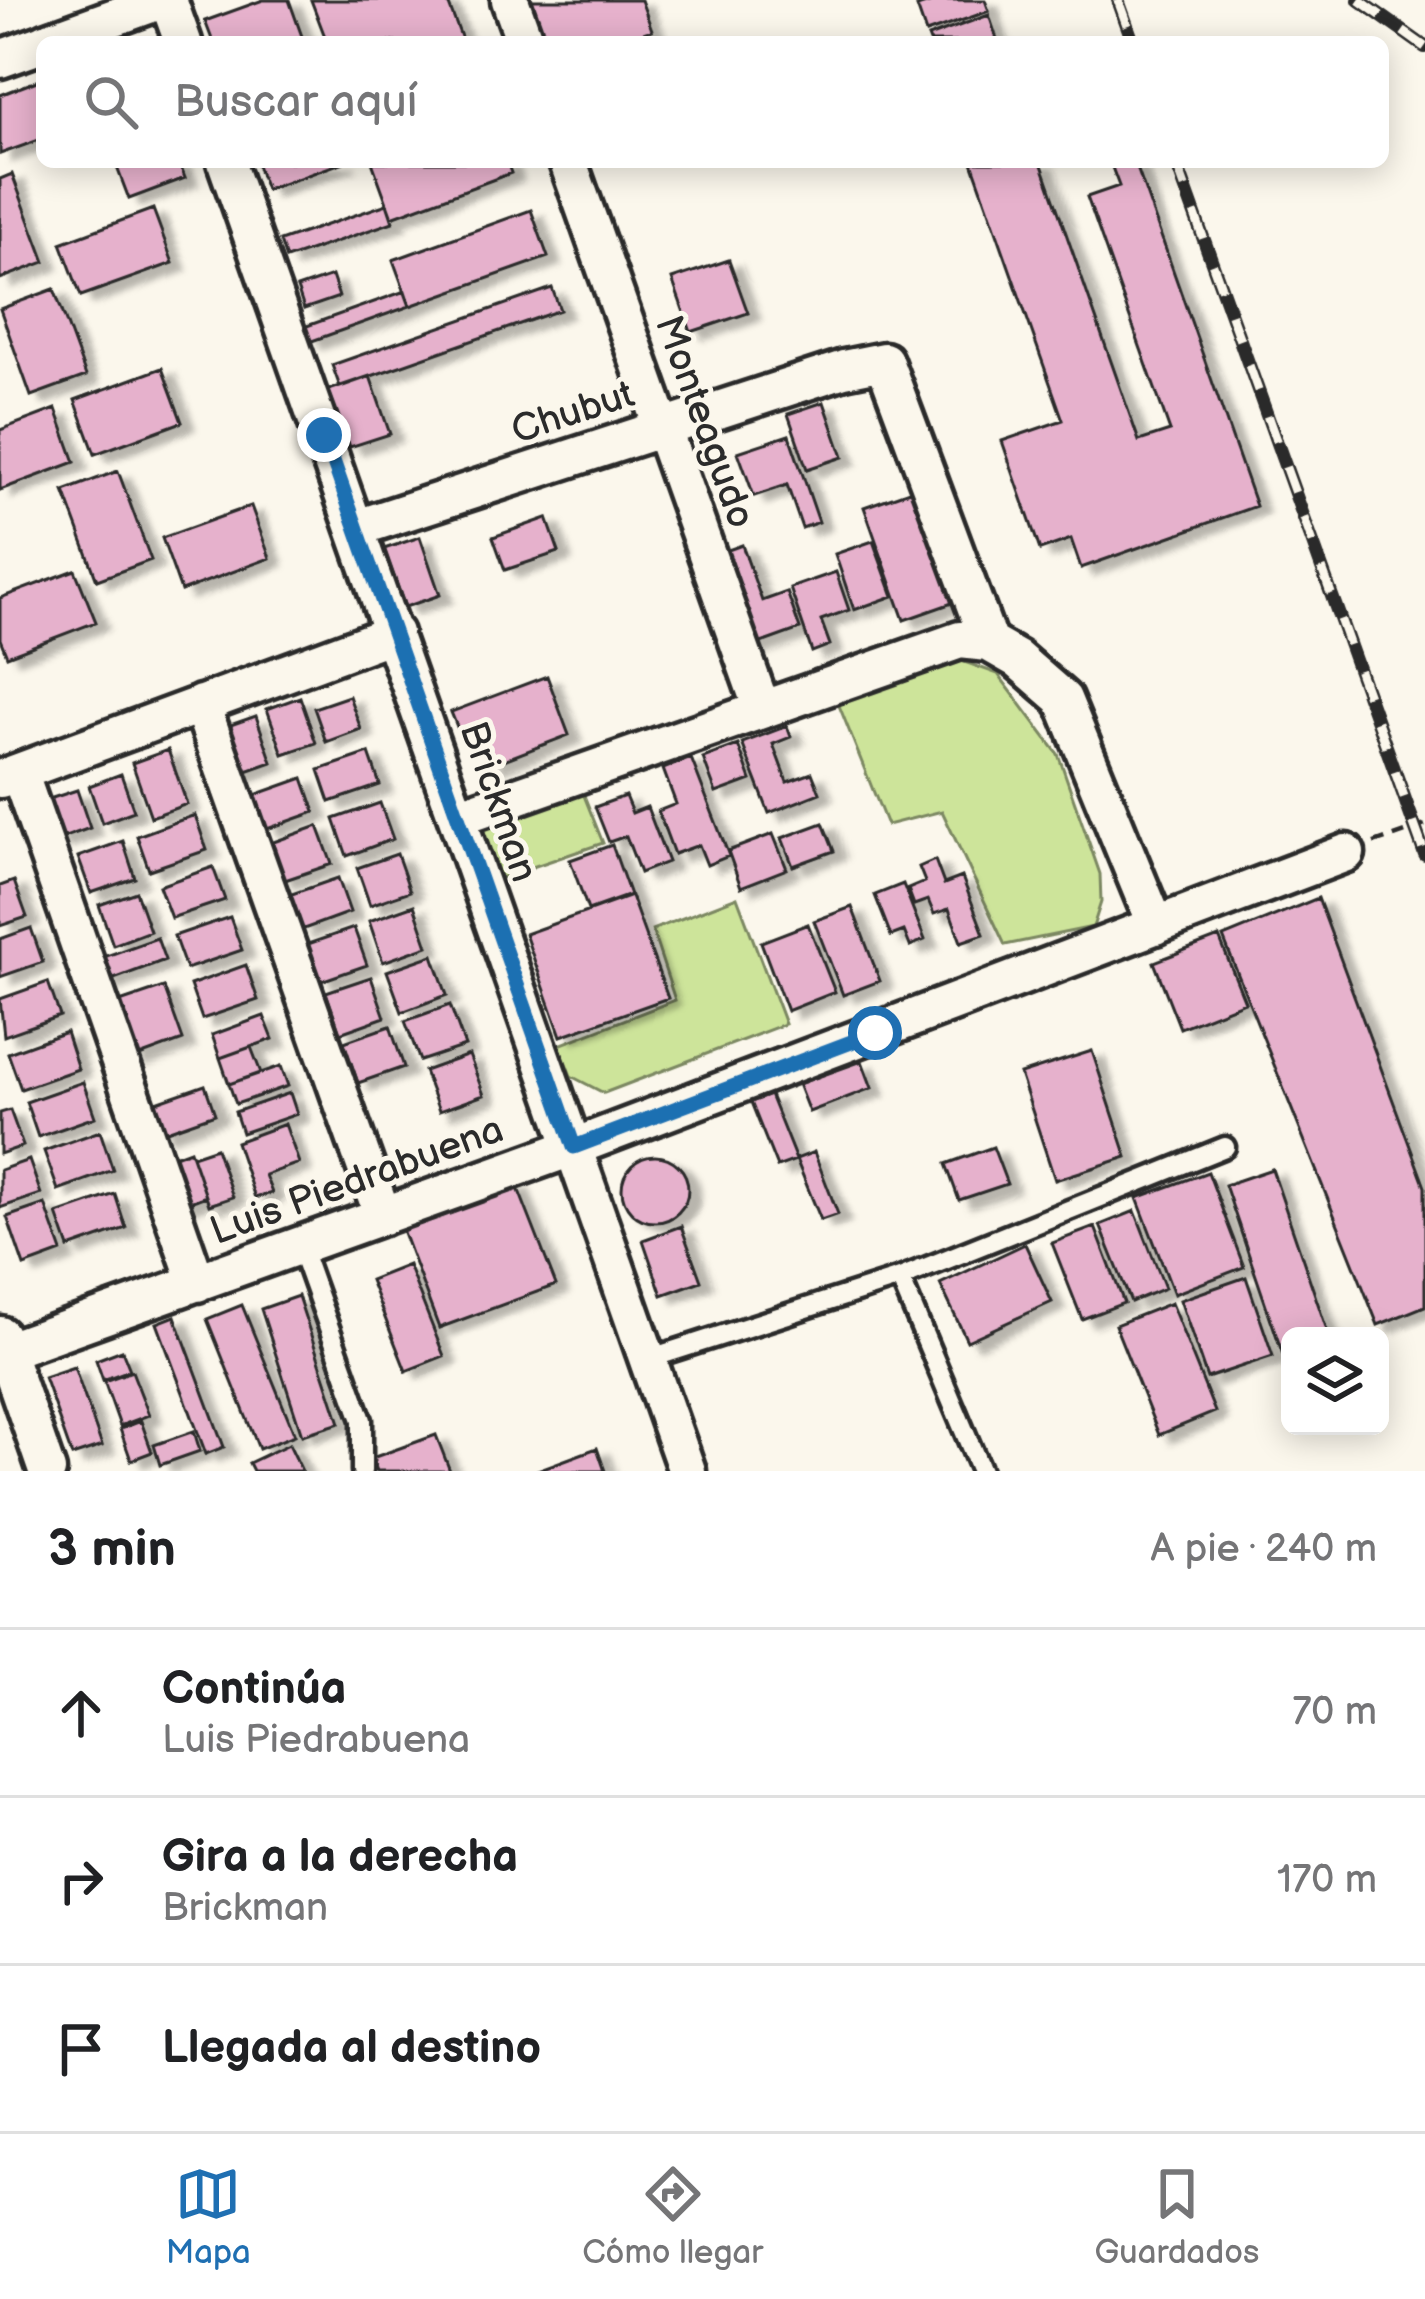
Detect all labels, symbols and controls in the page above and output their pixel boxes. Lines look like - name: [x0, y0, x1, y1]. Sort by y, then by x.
- search box: [36, 36, 1389, 168]
- icon: search: [78, 69, 144, 135]
- text: Buscar aquí: [174, 75, 417, 130]
- street label: Monteagudo: [644, 309, 764, 535]
- street label: Chubut: [506, 371, 640, 455]
- route end: [297, 408, 351, 462]
- street label: Brickman: [449, 716, 547, 888]
- route start: [848, 1006, 902, 1060]
- street label: Luis Piedrabuena: [204, 1106, 510, 1256]
- map controls: [1281, 1327, 1389, 1435]
- button: layers: [1281, 1327, 1389, 1435]
- text: 3 min: [48, 1519, 176, 1580]
- text: A pie · 240 m: [1150, 1526, 1377, 1573]
- text: Continúa: [162, 1662, 346, 1717]
- icon: ahead: [48, 1680, 114, 1746]
- text: 70 m: [1292, 1689, 1377, 1736]
- text: Luis Piedrabuena: [162, 1717, 470, 1764]
- text: Gira a la derecha: [162, 1830, 518, 1885]
- icon: right: [48, 1848, 114, 1914]
- text: 170 m: [1277, 1857, 1377, 1904]
- text: Brickman: [162, 1885, 328, 1932]
- icon: arrive: [48, 2016, 114, 2082]
- text: Llegada al destino: [162, 2021, 541, 2076]
- tab: Mapa: [166, 2161, 251, 2273]
- tab: Cómo llegar: [582, 2161, 763, 2273]
- tab: Guardados: [1095, 2161, 1259, 2273]

